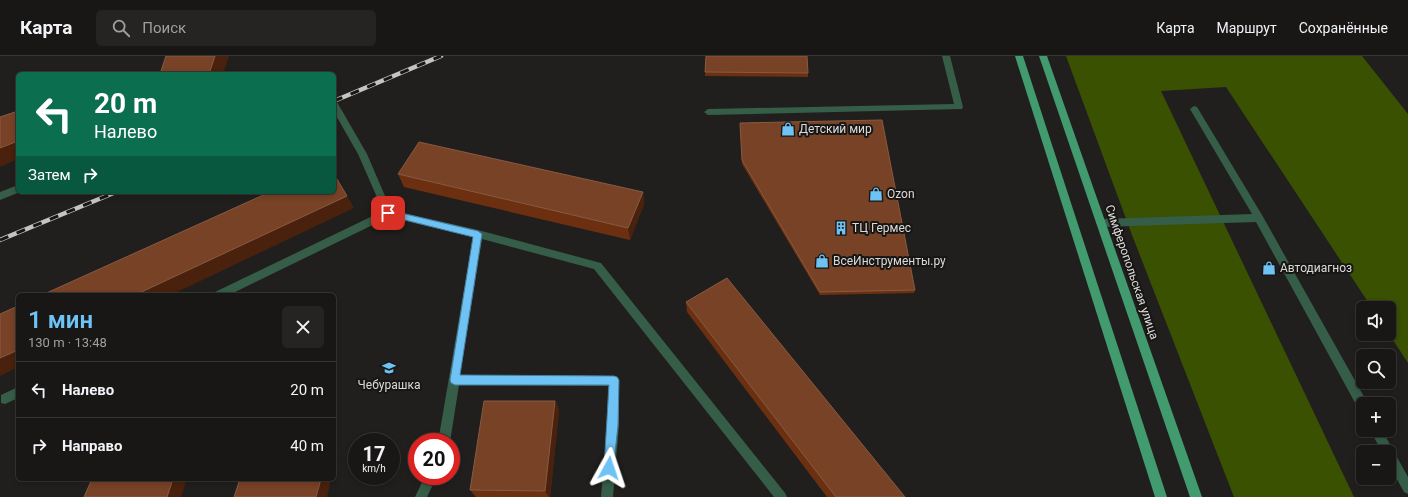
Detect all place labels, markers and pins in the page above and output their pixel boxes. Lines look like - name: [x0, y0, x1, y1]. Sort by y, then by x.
- shop icon: Детский мир: [780, 121, 796, 137]
- place label: Детский мир: [799, 122, 872, 136]
- shop icon: Ozon: [868, 186, 884, 202]
- place label: Ozon: [887, 187, 915, 201]
- pin: [371, 196, 405, 230]
- building icon: ТЦ Гермес: [833, 220, 849, 236]
- place label: ТЦ Гермес: [852, 221, 911, 235]
- shop icon: ВсеИнструменты.ру: [814, 253, 830, 269]
- place label: ВсеИнструменты.ру: [833, 254, 946, 268]
- shop icon: Автодиагноз: [1261, 260, 1277, 276]
- place label: Автодиагноз: [1280, 261, 1352, 275]
- school or university icon: Чебурашка: [381, 360, 397, 376]
- place label: Чебурашка: [358, 378, 420, 392]

